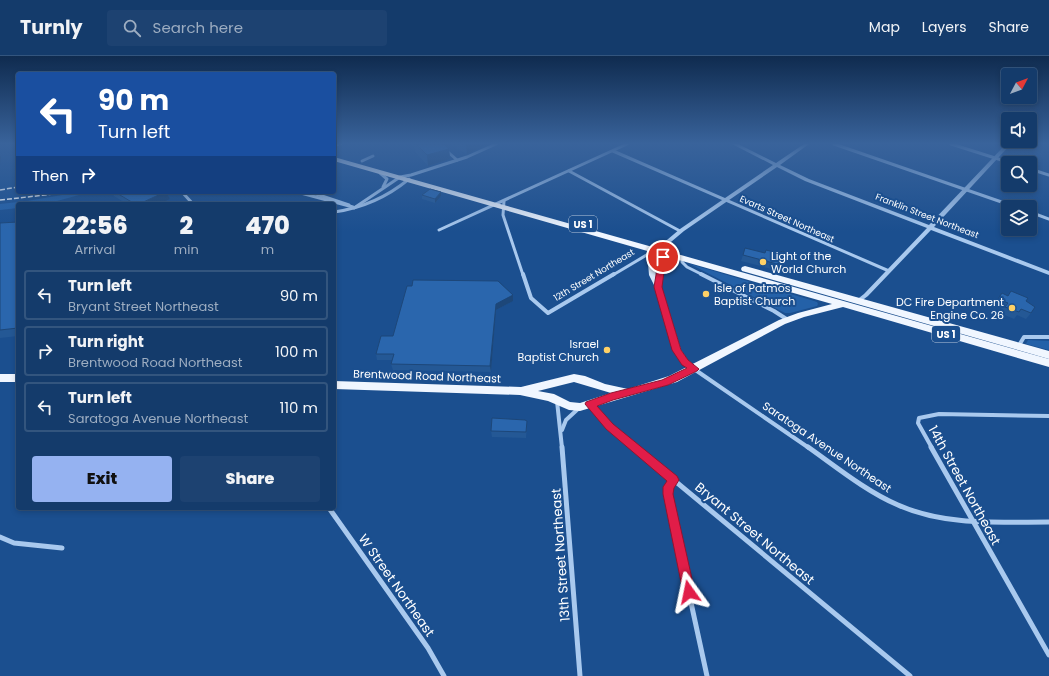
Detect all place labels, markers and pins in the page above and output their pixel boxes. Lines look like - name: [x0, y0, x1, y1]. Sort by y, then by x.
- pin: [646, 240, 680, 274]
- place label: Light of the World Church: [771, 248, 846, 277]
- marker: Light of the World Church: [758, 257, 768, 267]
- place label: Isle of Patmos Baptist Church: [714, 280, 795, 309]
- marker: Isle of Patmos Baptist Church: [701, 289, 711, 299]
- place label: DC Fire Department Engine Co. 26: [896, 294, 1004, 323]
- marker: DC Fire Department Engine Co. 26: [1007, 303, 1017, 313]
- place label: Israel Baptist Church: [518, 336, 599, 365]
- marker: Israel Baptist Church: [602, 345, 612, 355]

